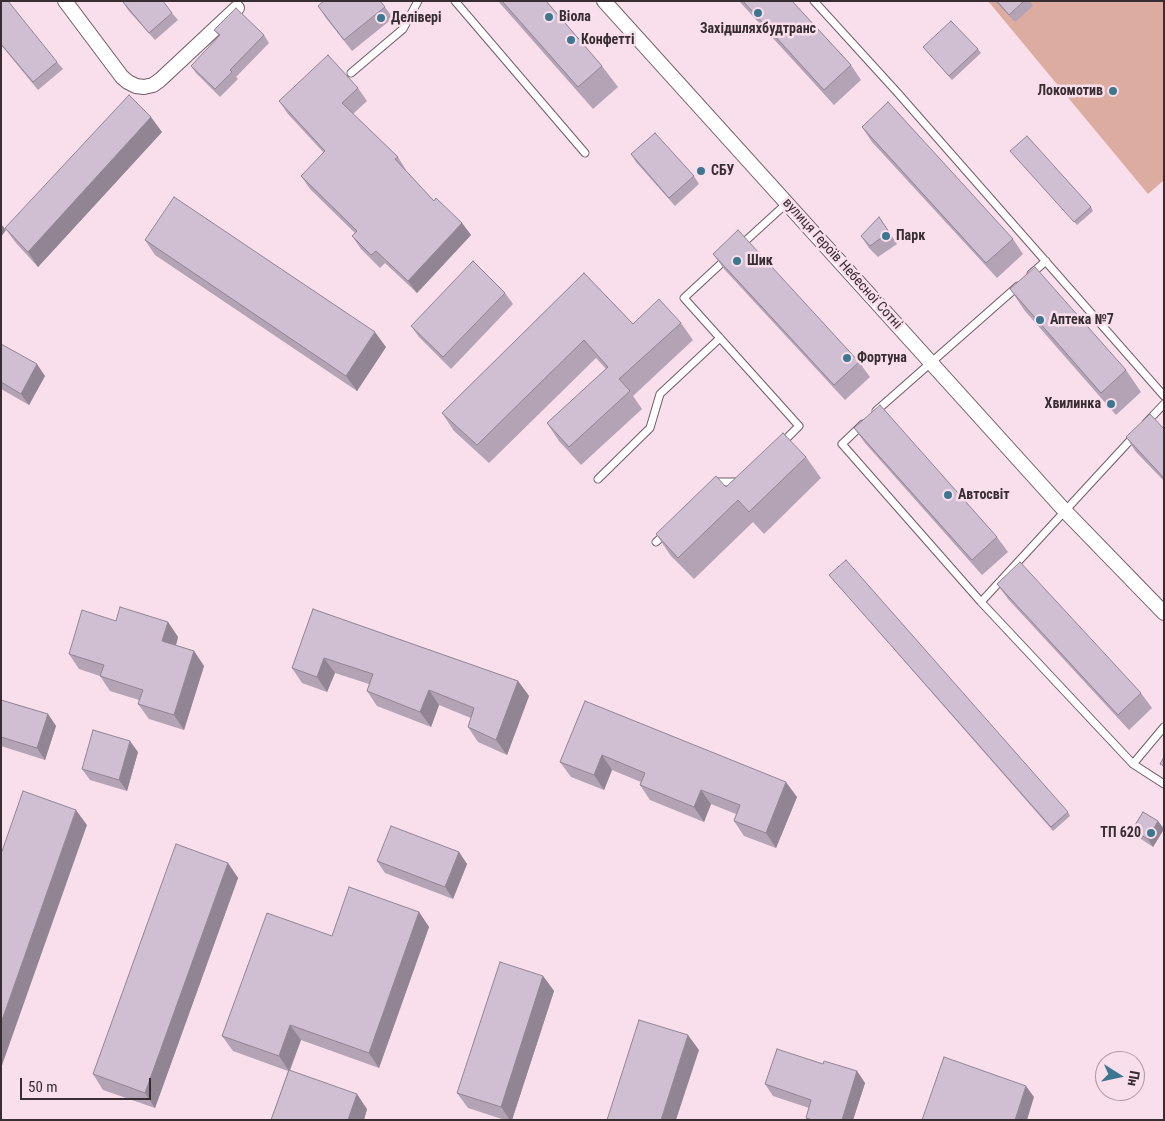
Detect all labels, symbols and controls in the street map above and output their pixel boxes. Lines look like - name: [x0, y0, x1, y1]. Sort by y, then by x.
- marker: Західшляхбудтранс: [752, 7, 764, 19]
- place label: Віола: [559, 9, 591, 25]
- place label: Делівері: [391, 10, 442, 26]
- marker: Віола: [543, 11, 555, 23]
- marker: Делівері: [375, 12, 387, 24]
- place label: Західшляхбудтранс: [700, 21, 816, 37]
- place label: Конфетті: [581, 32, 634, 48]
- marker: Конфетті: [565, 34, 577, 46]
- place label: Локомотив: [1037, 83, 1103, 99]
- marker: Локомотив: [1107, 85, 1119, 97]
- place label: СБУ: [711, 163, 734, 179]
- marker: СБУ: [695, 165, 707, 177]
- street label: вулиця Героїв Небесної Сотні: [779, 195, 905, 333]
- place label: Парк: [896, 228, 925, 244]
- marker: Парк: [880, 230, 892, 242]
- place label: Шик: [747, 253, 773, 269]
- marker: Шик: [731, 255, 743, 267]
- place label: Аптека №7: [1050, 312, 1114, 328]
- marker: Аптека №7: [1034, 314, 1046, 326]
- place label: Фортуна: [857, 350, 907, 366]
- marker: Фортуна: [841, 352, 853, 364]
- place label: Хвилинка: [1045, 396, 1101, 412]
- marker: Хвилинка: [1105, 398, 1117, 410]
- place label: Автосвіт: [958, 487, 1010, 503]
- marker: Автосвіт: [942, 489, 954, 501]
- place label: ТП 620: [1100, 825, 1141, 841]
- marker: ТП 620: [1145, 827, 1157, 839]
- north arrow: [1095, 1051, 1145, 1101]
- scale bar: [22, 1068, 154, 1100]
- text: Пн: [1125, 1069, 1143, 1087]
- text: 50 m: [28, 1078, 58, 1096]

